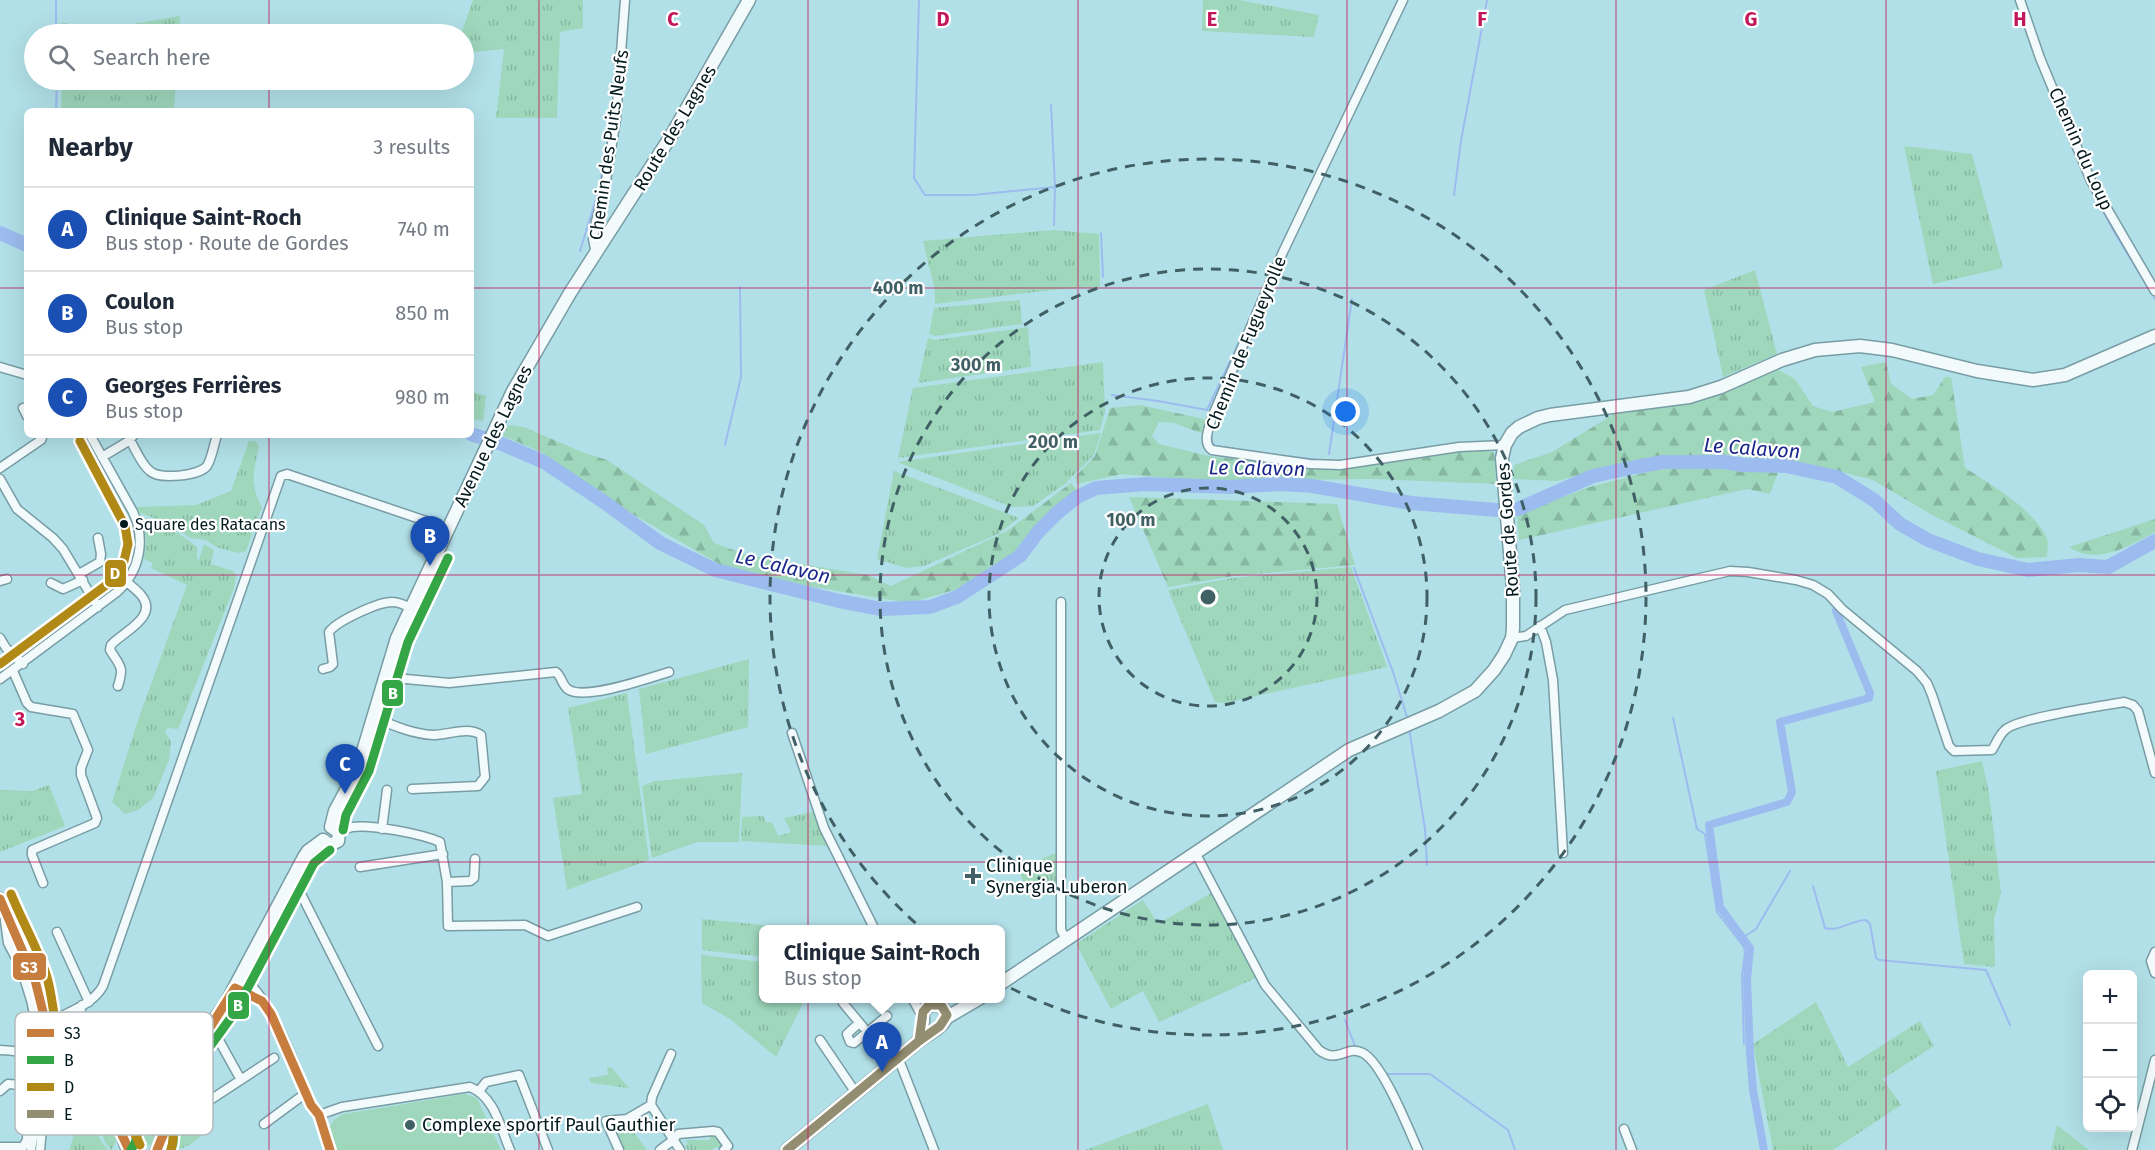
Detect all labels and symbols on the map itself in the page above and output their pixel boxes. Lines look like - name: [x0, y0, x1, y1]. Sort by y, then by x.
- text: C: [667, 7, 679, 31]
- text: D: [936, 7, 950, 31]
- text: E: [1207, 7, 1217, 31]
- text: F: [1477, 7, 1487, 31]
- text: G: [1745, 7, 1757, 31]
- text: H: [2013, 7, 2027, 31]
- street label: Chemin des Puits Neufs: [585, 48, 633, 242]
- street label: Route des Lagnes: [629, 61, 721, 195]
- street label: Chemin du Loup: [2044, 84, 2118, 214]
- street label: Chemin de Fugueyrolle: [1201, 253, 1291, 433]
- text: 400 m: [873, 277, 923, 299]
- text: 300 m: [950, 354, 1001, 376]
- street label: Avenue des Lagnes: [449, 362, 537, 510]
- your location: [1331, 397, 1360, 426]
- text: 200 m: [1028, 431, 1078, 453]
- water label: Le Calavon: [1703, 433, 1801, 463]
- water label: Le Calavon: [1208, 455, 1306, 481]
- street label: Route de Gordes: [1492, 462, 1524, 598]
- text: 100 m: [1107, 509, 1155, 531]
- place label: Square des Ratacans: [135, 515, 286, 534]
- pin: B: [410, 516, 450, 566]
- marker: Square des Ratacans: [118, 518, 130, 530]
- water label: Le Calavon: [733, 543, 833, 589]
- line badge: D: [104, 559, 127, 588]
- text: D: [110, 564, 120, 583]
- centre of rings: [1198, 587, 1218, 607]
- line badge: B: [381, 679, 404, 707]
- text: B: [388, 684, 398, 703]
- text: 3: [14, 707, 25, 731]
- pin: C: [326, 744, 364, 794]
- place label: Clinique Synergia Luberon: [986, 855, 1128, 898]
- marker: Clinique Synergia Luberon: [964, 867, 982, 885]
- line badge: S3: [12, 952, 47, 981]
- text: S3: [20, 958, 38, 977]
- line badge: B: [227, 991, 250, 1020]
- text: B: [233, 996, 243, 1015]
- legend: [15, 1012, 213, 1135]
- pin: A: [862, 1022, 902, 1072]
- text: S3: [64, 1024, 81, 1043]
- text: B: [64, 1051, 74, 1070]
- text: D: [64, 1078, 74, 1097]
- text: E: [64, 1105, 73, 1124]
- place label: Complexe sportif Paul Gauthier: [422, 1114, 676, 1136]
- marker: Complexe sportif Paul Gauthier: [403, 1118, 417, 1132]

